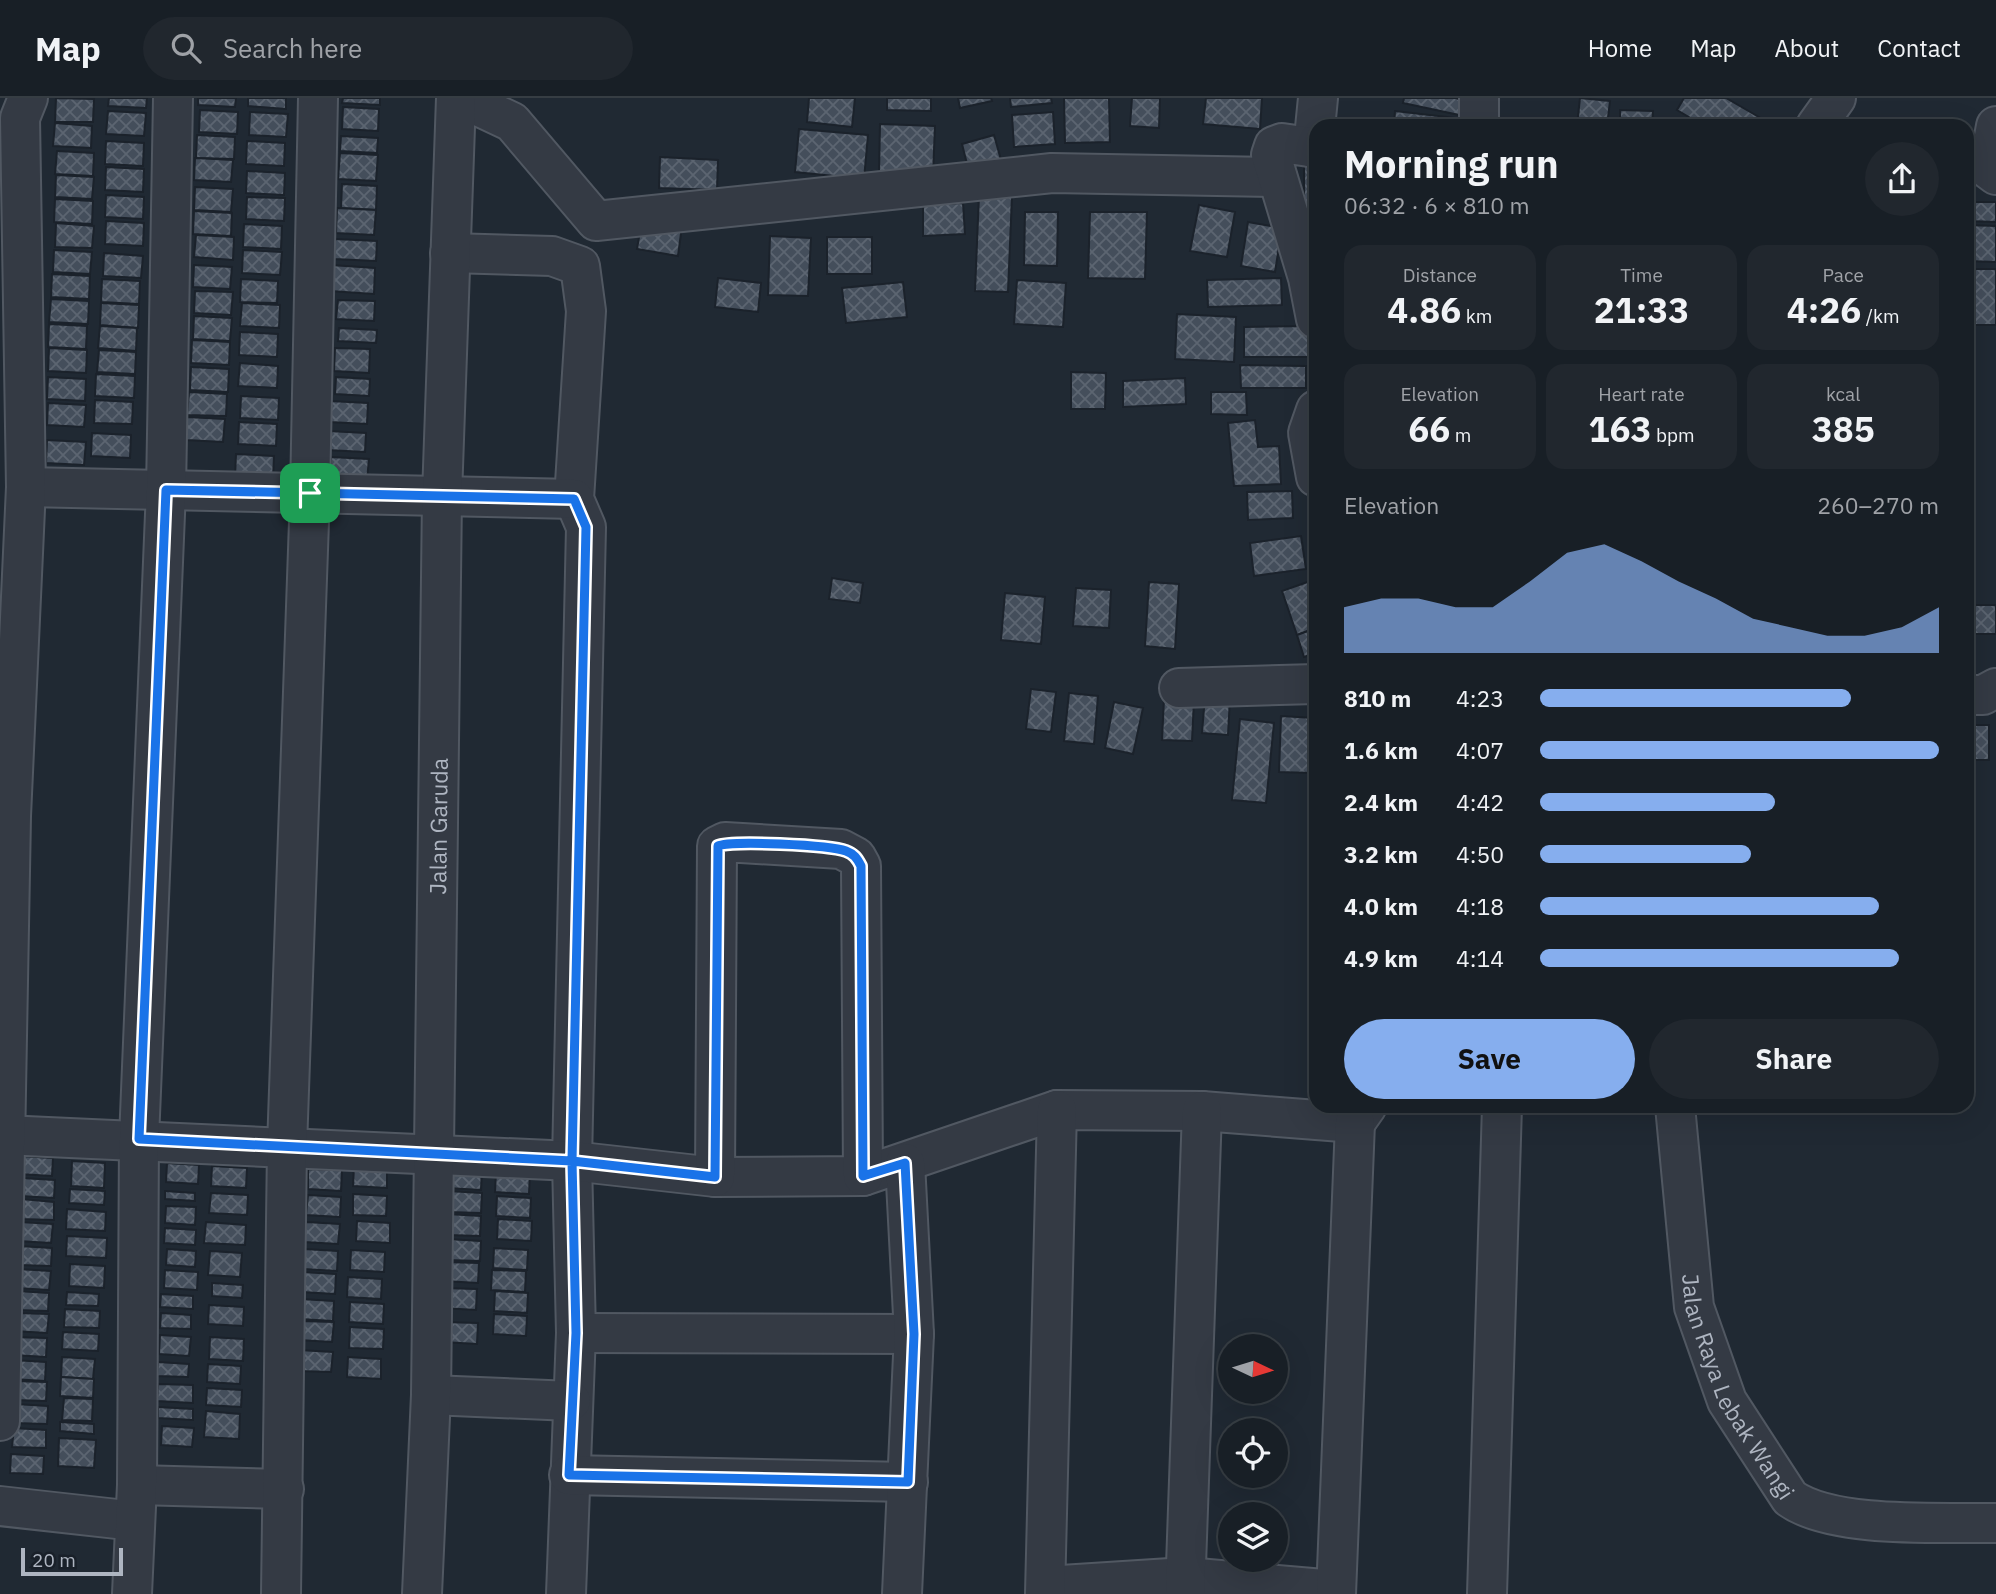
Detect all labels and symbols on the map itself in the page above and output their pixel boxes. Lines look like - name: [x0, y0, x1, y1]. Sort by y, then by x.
- pin: [280, 463, 340, 523]
- street label: Jalan Garuda: [422, 758, 454, 895]
- street label: Jalan Raya Lebak Wangi: [1676, 1272, 1802, 1505]
- north arrow: [1218, 1334, 1288, 1404]
- scale bar: [21, 1545, 122, 1577]

